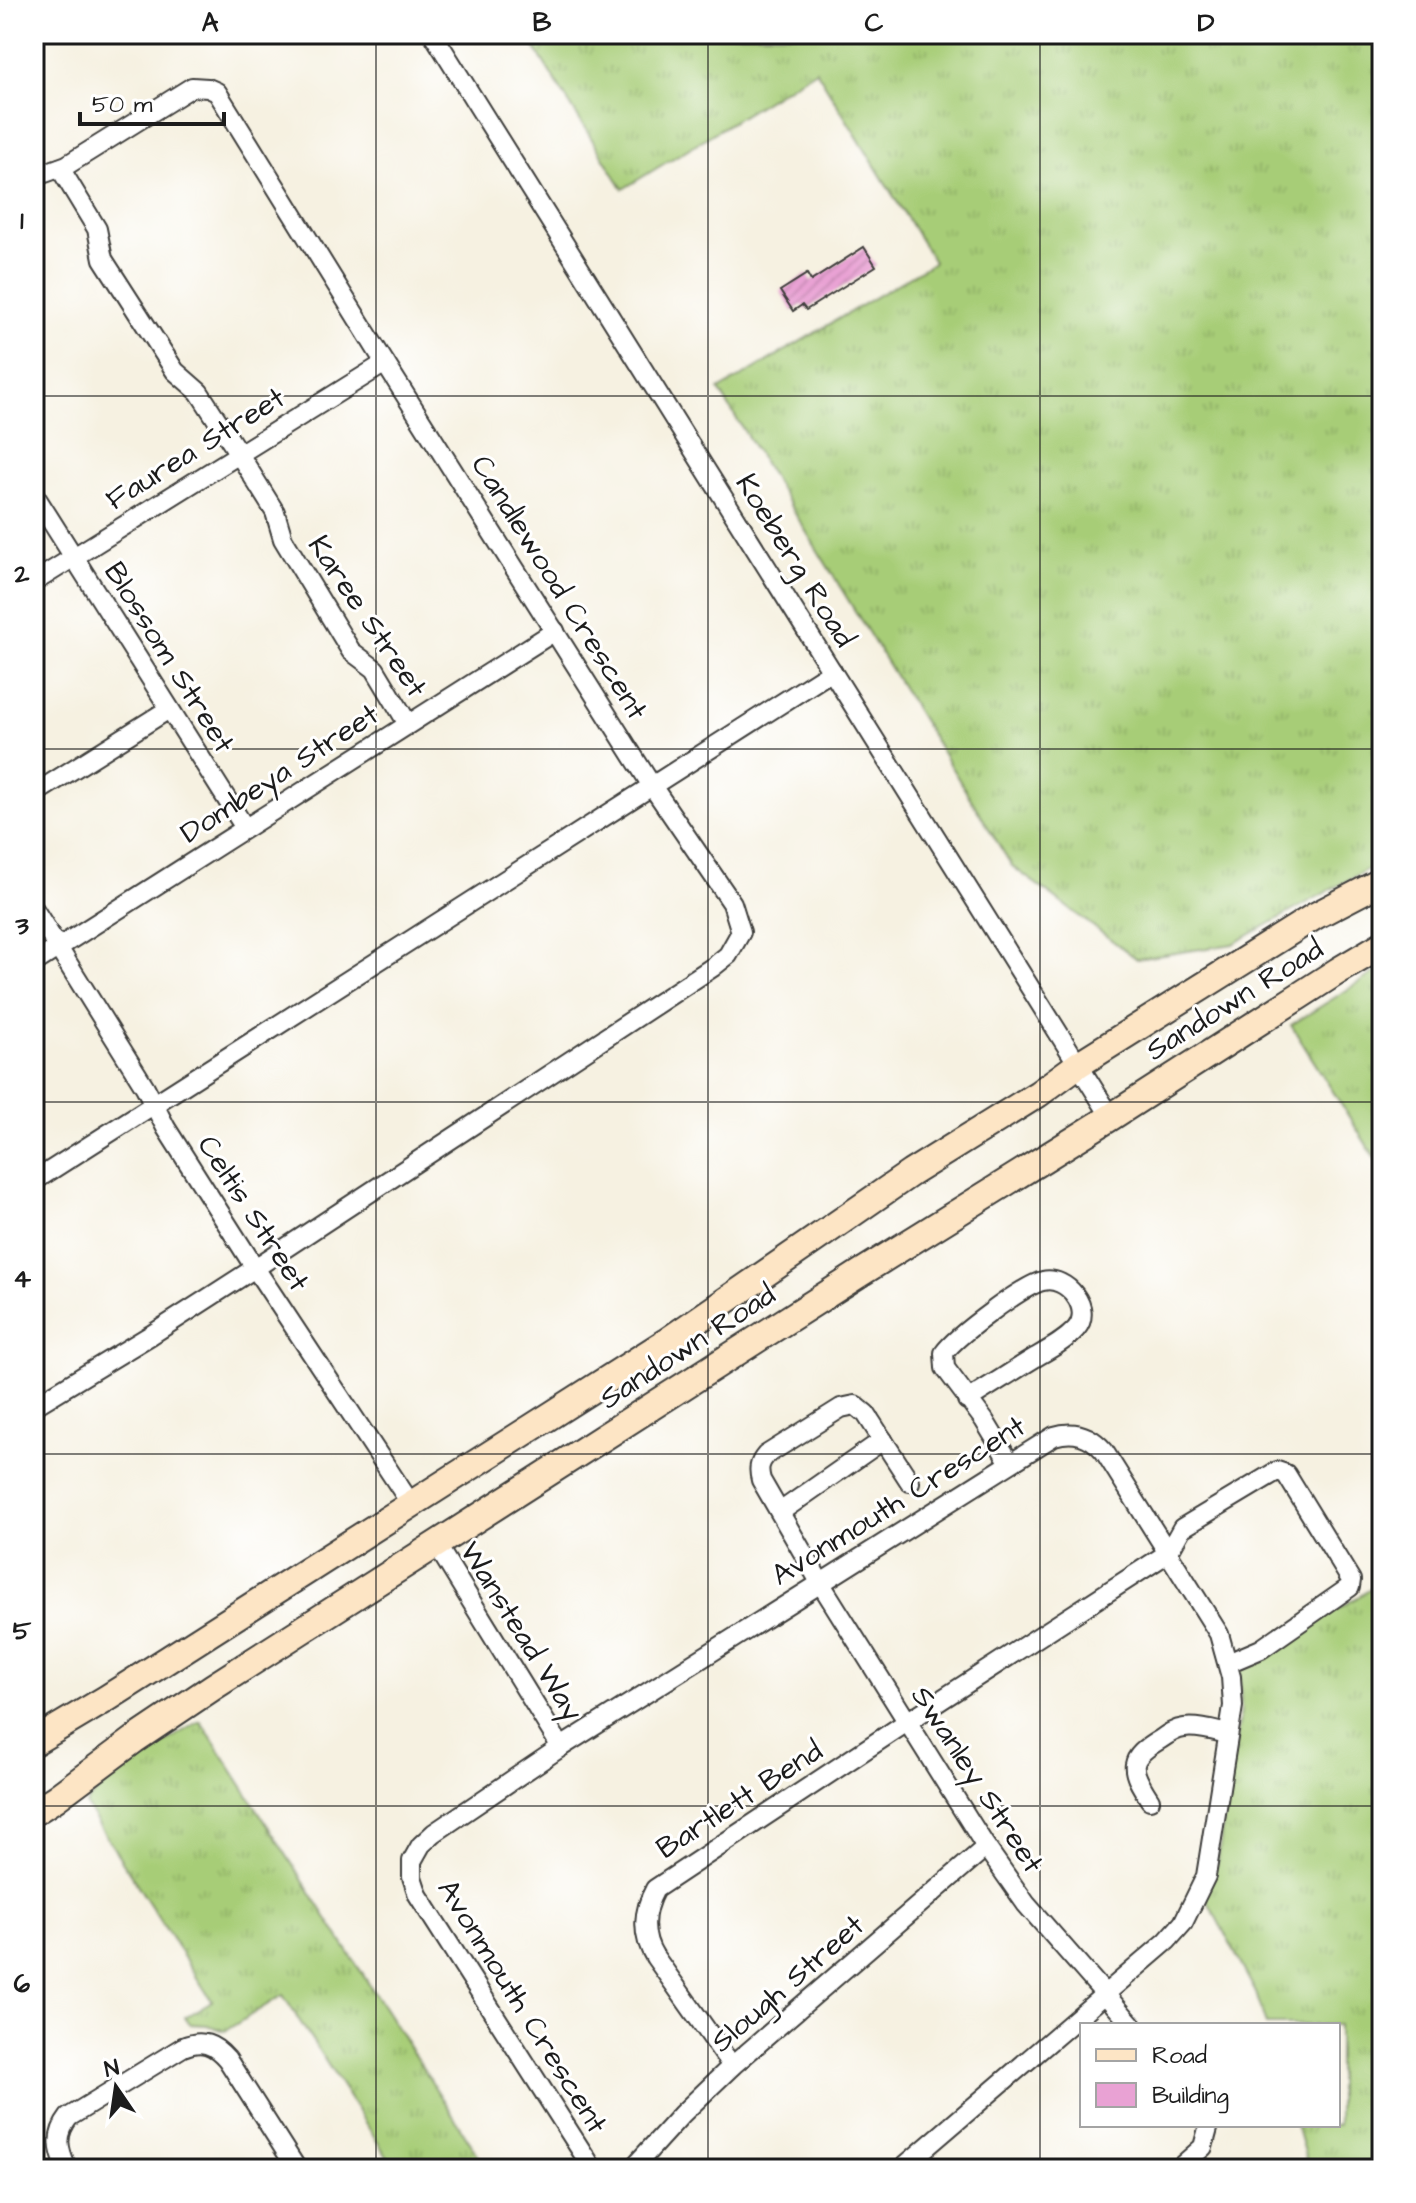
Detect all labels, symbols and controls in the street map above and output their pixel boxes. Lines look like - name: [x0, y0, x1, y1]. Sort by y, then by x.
- text: A: [202, 5, 219, 41]
- text: B: [533, 5, 552, 41]
- text: C: [865, 5, 884, 41]
- text: D: [1198, 5, 1215, 41]
- scale bar: [80, 76, 224, 126]
- text: 50 m: [92, 88, 153, 122]
- text: 1: [20, 203, 24, 239]
- street label: Faurea Street: [98, 377, 293, 521]
- street label: Candlewood Crescent: [461, 447, 658, 728]
- street label: Koeberg Road: [724, 466, 865, 656]
- street label: Karee Street: [297, 527, 437, 706]
- street label: Blossom Street: [94, 554, 245, 761]
- text: 2: [14, 556, 30, 592]
- street label: Dombeya Street: [172, 694, 388, 855]
- text: 3: [14, 908, 29, 944]
- street label: Sandown Road: [1138, 929, 1331, 1071]
- street label: Celtis Street: [187, 1127, 319, 1300]
- text: 4: [13, 1261, 31, 1297]
- street label: Sandown Road: [591, 1274, 784, 1419]
- street label: Avonmouth Crescent: [763, 1406, 1034, 1596]
- street label: Wanstead Way: [448, 1534, 593, 1730]
- text: 5: [13, 1613, 32, 1649]
- street label: Swanley Street: [900, 1678, 1054, 1882]
- street label: Bartlett Bend: [648, 1730, 831, 1869]
- street label: Avonmouth Crescent: [427, 1871, 617, 2142]
- street label: Slough Street: [702, 1905, 874, 2063]
- text: 6: [14, 1966, 31, 2002]
- legend: [1080, 2023, 1340, 2127]
- text: Road: [1152, 2039, 1207, 2073]
- north arrow: [76, 2047, 156, 2127]
- text: N: [102, 2052, 122, 2086]
- text: Building: [1152, 2079, 1229, 2114]

